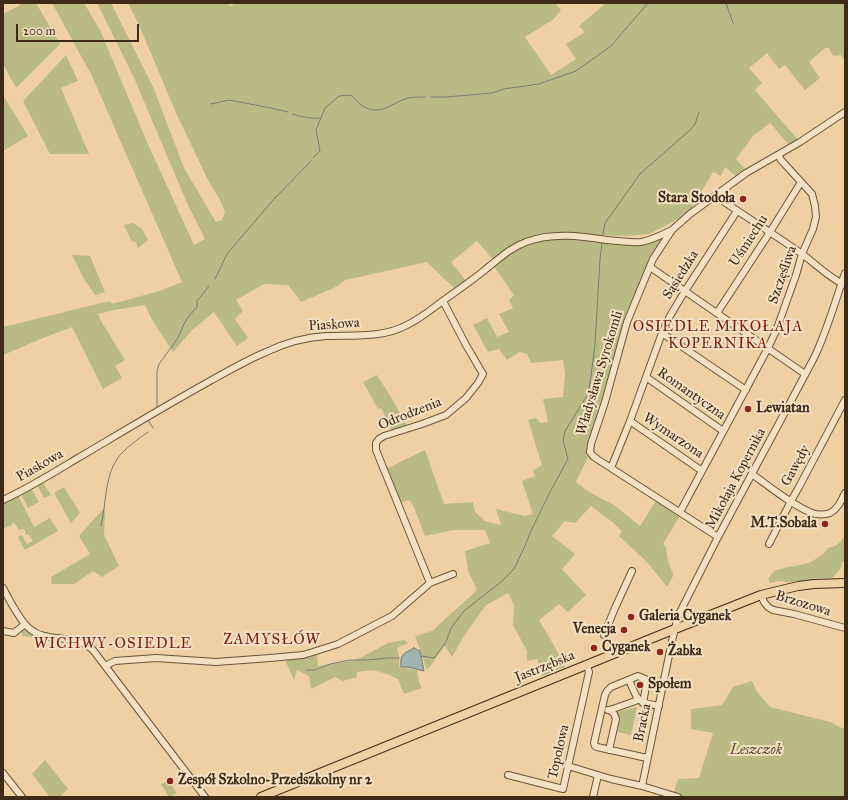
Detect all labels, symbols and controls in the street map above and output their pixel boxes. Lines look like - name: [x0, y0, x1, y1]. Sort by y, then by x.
- scale bar: [18, 16, 141, 42]
- text: 200 m: [23, 24, 56, 38]
- place label: Stara Stodoła: [658, 191, 735, 207]
- marker: Stara Stodoła: [738, 194, 748, 204]
- street label: Uśmiechu: [726, 212, 772, 270]
- street label: Szczęśliwa: [765, 244, 801, 306]
- street label: Sąsiedzka: [659, 247, 703, 303]
- street label: Władysława Syrokomli: [573, 309, 627, 437]
- street label: Piaskowa: [308, 315, 360, 335]
- district label: OSIEDLE MIKOŁAJA KOPERNIKA: [633, 318, 803, 353]
- street label: Romantyczna: [654, 364, 728, 424]
- street label: Odrodzenia: [376, 394, 444, 434]
- place label: Lewiatan: [756, 401, 810, 417]
- marker: Lewiatan: [743, 404, 753, 414]
- street label: Wymarzona: [639, 410, 707, 462]
- street label: Mikołaja Kopernika: [702, 425, 770, 533]
- street label: Gawędy: [778, 442, 814, 490]
- street label: Piaskowa: [14, 446, 66, 486]
- place label: M.T.Sobala: [750, 516, 817, 532]
- marker: M.T.Sobala: [820, 519, 830, 529]
- street label: Brzozowa: [773, 588, 833, 620]
- place label: Galeria Cyganek: [639, 609, 731, 625]
- marker: Galeria Cyganek: [626, 612, 636, 622]
- place label: Venecja: [573, 622, 616, 638]
- marker: Venecja: [619, 625, 629, 635]
- district label: ZAMYSŁÓW: [223, 631, 321, 649]
- district label: WICHWY-OSIEDLE: [34, 635, 192, 653]
- place label: Cyganek: [602, 640, 650, 656]
- marker: Cyganek: [589, 643, 599, 653]
- place label: Żabka: [668, 644, 702, 660]
- street label: Jastrzębska: [513, 647, 577, 687]
- marker: Żabka: [655, 647, 665, 657]
- place label: Społem: [648, 677, 691, 693]
- marker: Społem: [635, 680, 645, 690]
- street label: Bracka: [631, 702, 655, 744]
- street label: Topolowa: [545, 723, 573, 781]
- park label: Leszczok: [730, 743, 782, 759]
- place label: Zespół Szkolno-Przedszkolny nr 2: [178, 773, 372, 789]
- marker: Zespół Szkolno-Przedszkolny nr 2: [165, 776, 175, 786]

